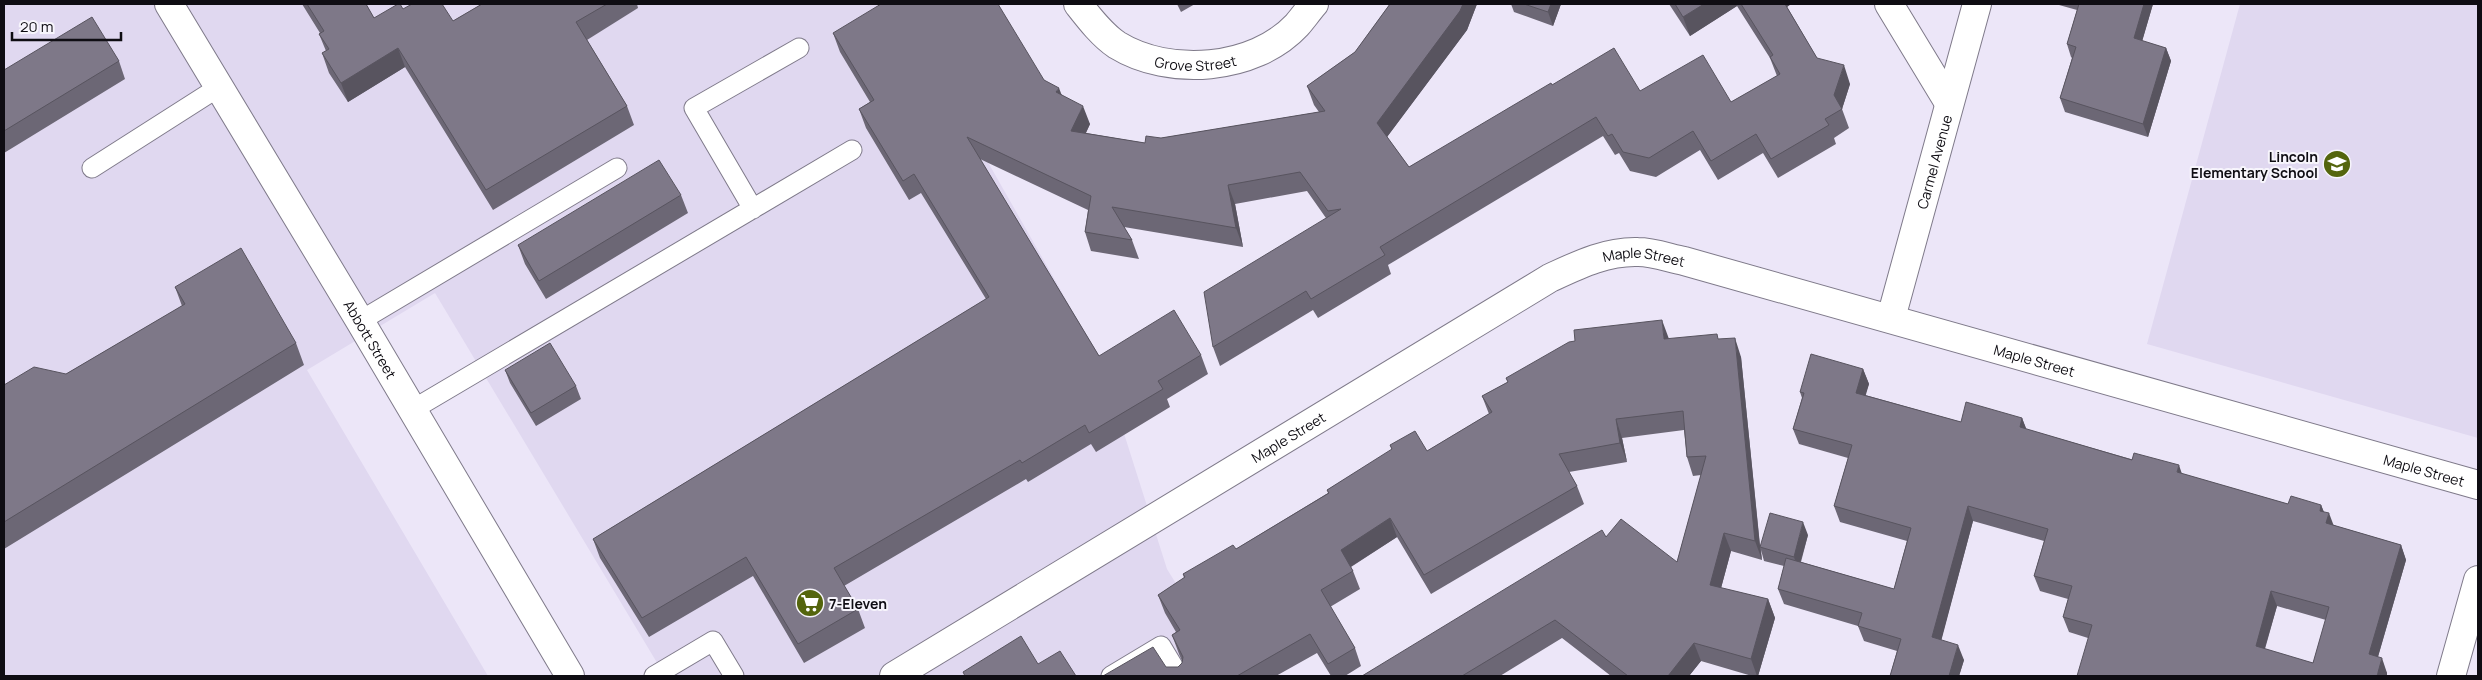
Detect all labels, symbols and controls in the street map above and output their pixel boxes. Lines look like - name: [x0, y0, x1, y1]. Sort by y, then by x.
- scale bar: [12, 10, 121, 42]
- text: 20 m: [20, 16, 53, 37]
- street label: Grove Street: [1153, 50, 1239, 75]
- street label: Carmel Avenue: [1912, 112, 1956, 211]
- place label: Lincoln Elementary School: [2191, 147, 2318, 182]
- school or university icon: Lincoln Elementary School: [2322, 149, 2352, 179]
- street label: Maple Street: [1601, 242, 1687, 271]
- street label: Abbott Street: [340, 296, 401, 382]
- street label: Maple Street: [1992, 339, 2077, 380]
- street label: Maple Street: [1248, 407, 1329, 467]
- street label: Maple Street: [2382, 449, 2467, 490]
- supermarket icon: 7-Eleven: [795, 588, 825, 618]
- place label: 7-Eleven: [829, 594, 887, 613]

